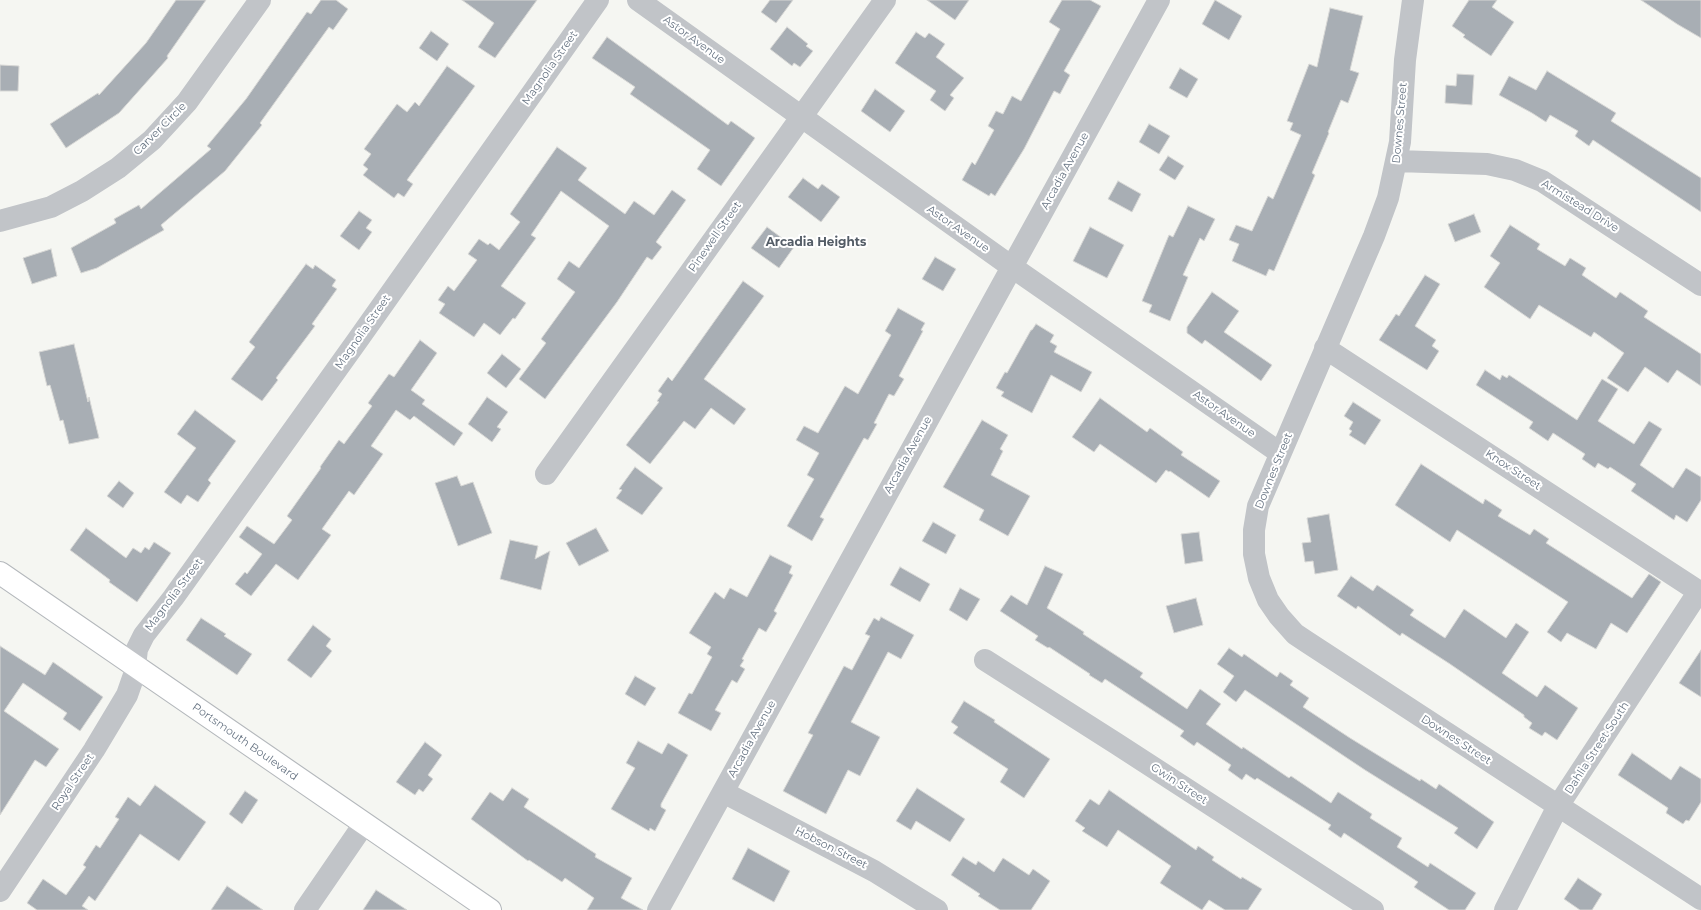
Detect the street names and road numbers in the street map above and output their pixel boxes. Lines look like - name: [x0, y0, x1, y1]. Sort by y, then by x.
- street label: Astor Avenue: [661, 13, 727, 67]
- street label: Magnolia Street: [520, 28, 580, 108]
- street label: Downes Street: [1390, 82, 1410, 164]
- street label: Carver Circle: [131, 100, 189, 158]
- street label: Arcadia Avenue: [1038, 130, 1092, 212]
- street label: Armistead Drive: [1539, 177, 1621, 235]
- street label: Pinewell Street: [686, 199, 744, 275]
- street label: Astor Avenue: [924, 203, 992, 255]
- street label: Magnolia Street: [333, 292, 393, 372]
- street label: Astor Avenue: [1190, 388, 1258, 440]
- street label: Arcadia Avenue: [881, 414, 935, 496]
- street label: Downes Street: [1253, 431, 1295, 511]
- street label: Knox Street: [1483, 447, 1543, 493]
- street label: Magnolia Street: [142, 556, 206, 634]
- street label: Arcadia Avenue: [725, 698, 779, 780]
- street label: Dahlia Street South: [1562, 699, 1632, 797]
- street label: Portsmouth Boulevard: [190, 701, 300, 783]
- street label: Downes Street: [1418, 712, 1494, 768]
- street label: Royal Street: [49, 751, 97, 813]
- street label: Gwin Street: [1148, 761, 1210, 807]
- street label: Hobson Street: [793, 824, 869, 872]

